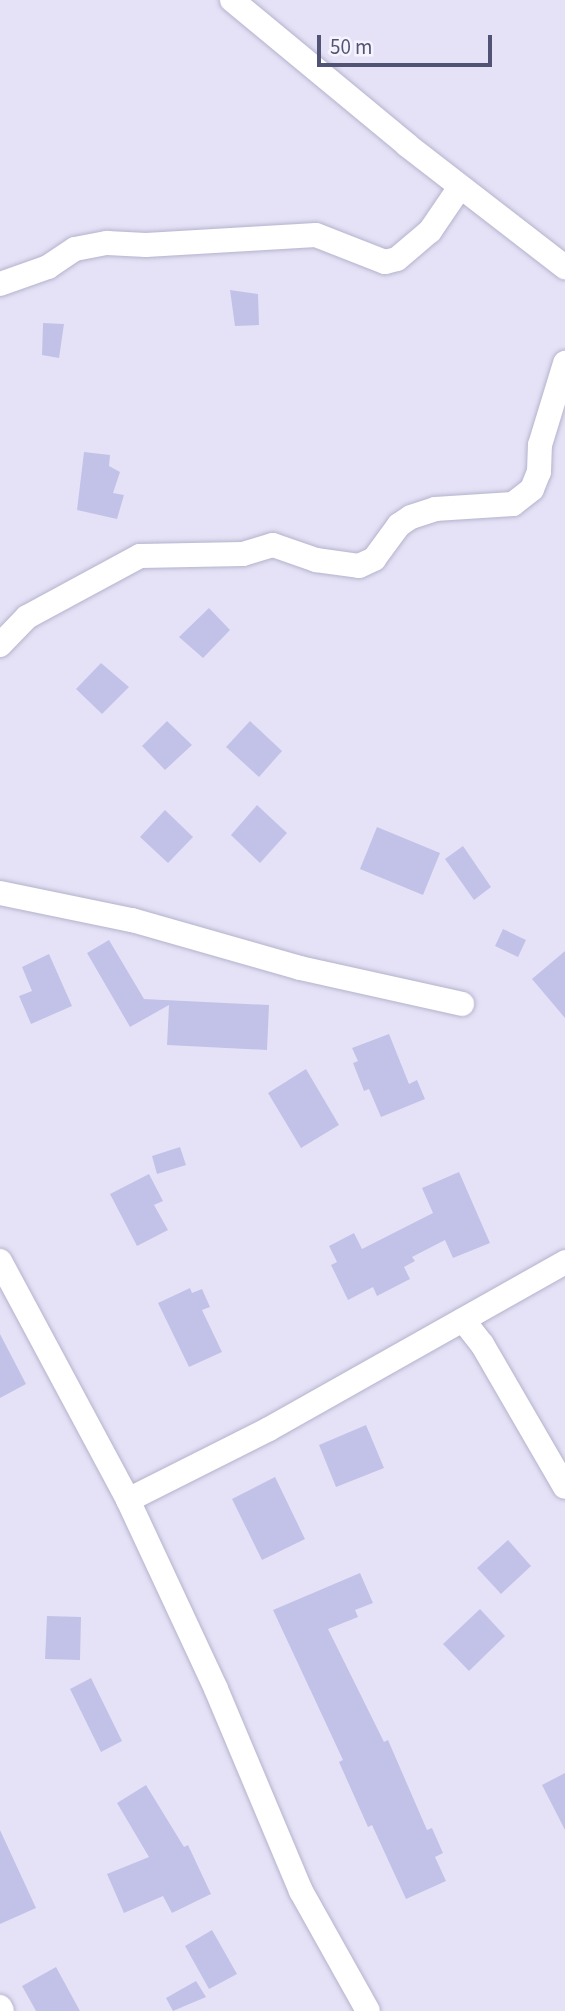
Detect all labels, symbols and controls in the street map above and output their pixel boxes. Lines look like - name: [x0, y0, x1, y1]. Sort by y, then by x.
- scale bar: [320, 21, 495, 65]
- text: 50 m: [330, 32, 372, 62]

